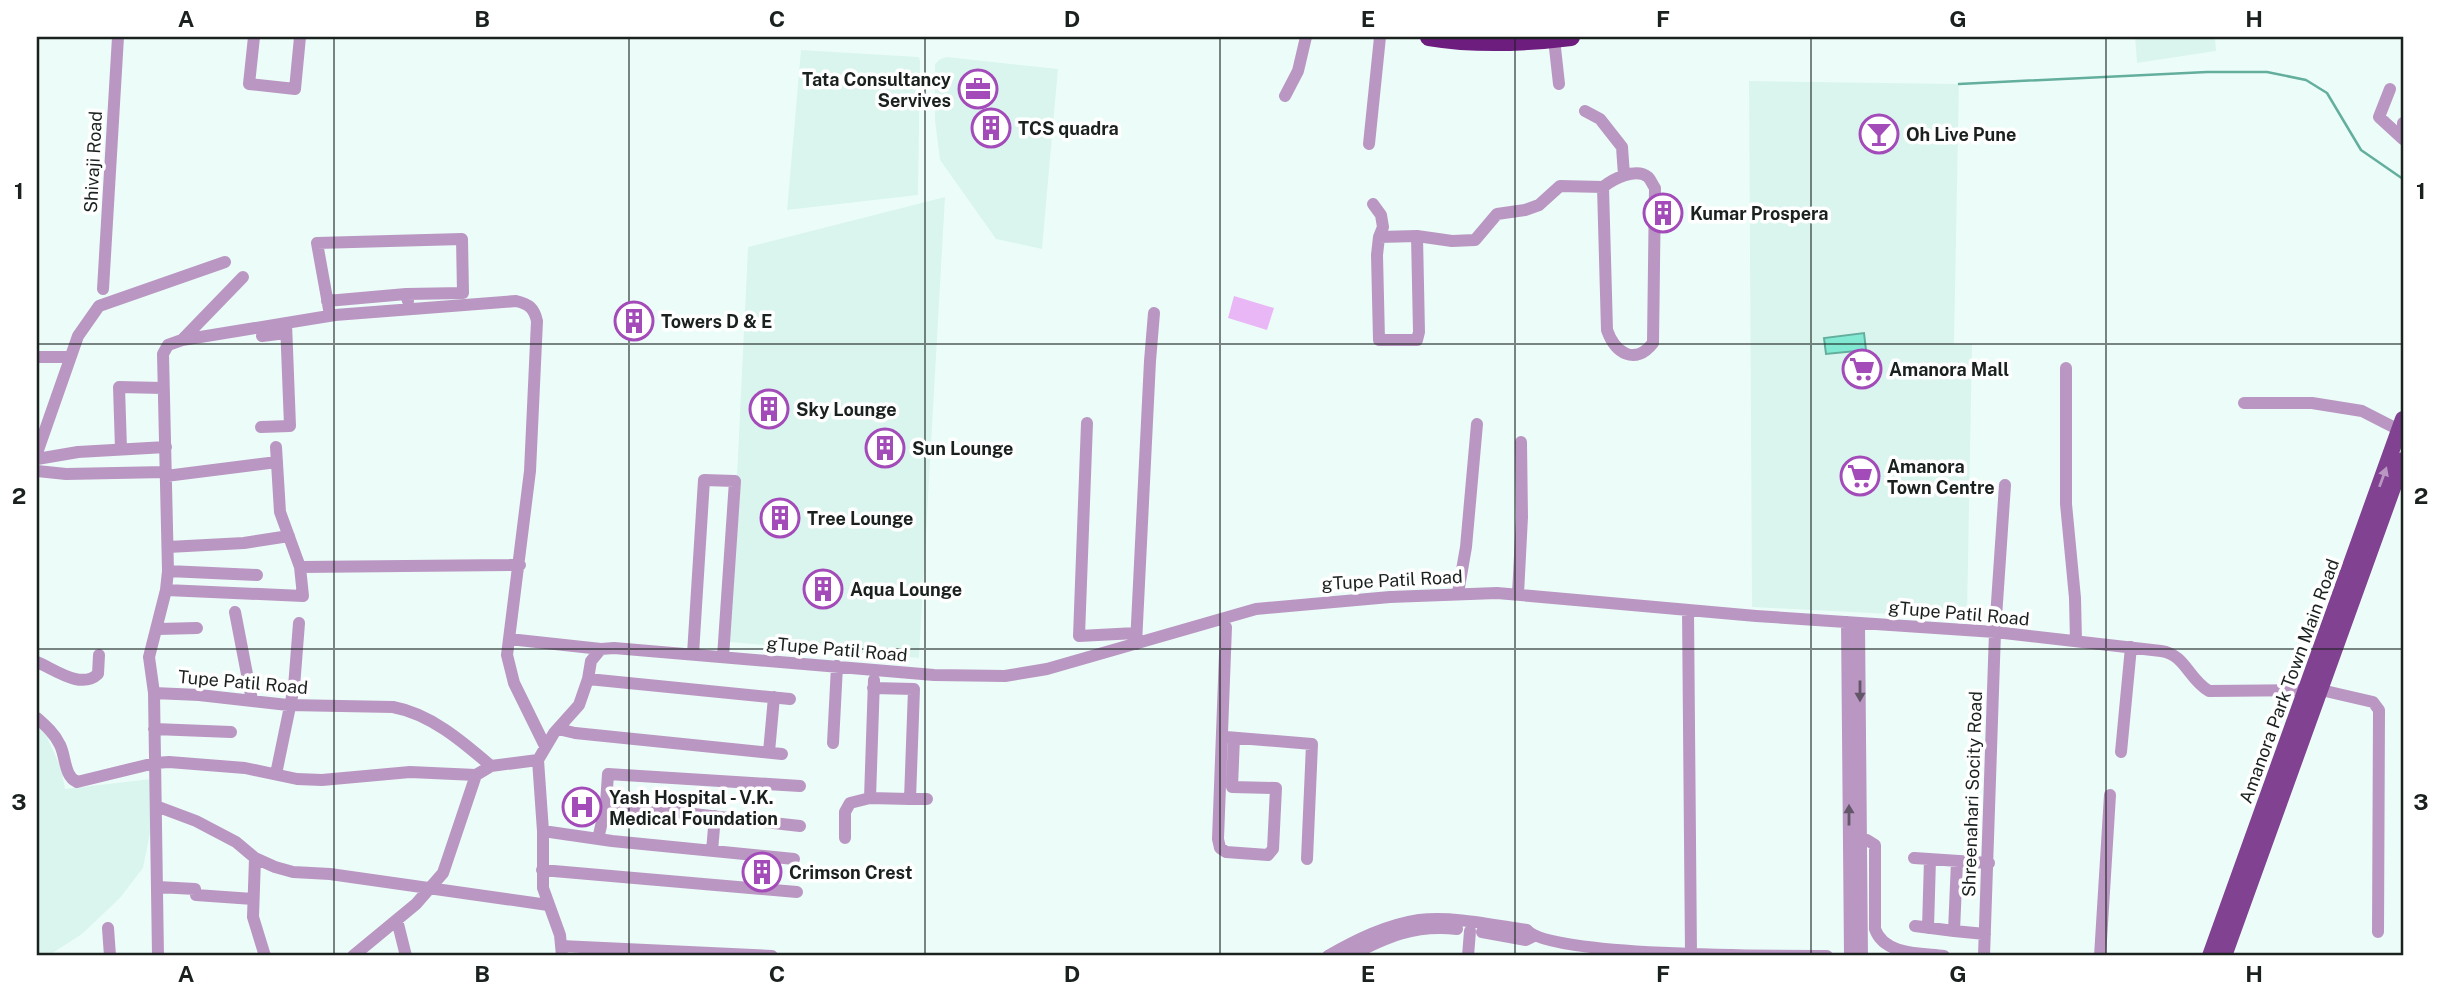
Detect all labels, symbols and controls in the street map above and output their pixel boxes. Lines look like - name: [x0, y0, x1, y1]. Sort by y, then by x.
- text: A: [178, 5, 195, 32]
- text: B: [474, 5, 490, 32]
- text: C: [769, 5, 785, 32]
- text: D: [1064, 5, 1080, 32]
- text: E: [1361, 5, 1375, 32]
- text: F: [1656, 5, 1670, 32]
- text: G: [1949, 5, 1967, 32]
- text: H: [2245, 5, 2263, 32]
- office icon: Tata Consultancy Servives: [957, 68, 999, 110]
- place label: Tata Consultancy Servives: [802, 69, 951, 111]
- building icon: TCS quadra: [970, 107, 1012, 149]
- street label: Shivaji Road: [80, 111, 106, 213]
- bar icon: Oh Live Pune: [1858, 113, 1900, 155]
- place label: TCS quadra: [1018, 118, 1119, 139]
- place label: Oh Live Pune: [1906, 124, 2016, 145]
- text: 1: [14, 177, 24, 204]
- text: 1: [2416, 177, 2426, 204]
- building icon: Kumar Prospera: [1642, 192, 1684, 234]
- place label: Kumar Prospera: [1690, 203, 1828, 224]
- building icon: Towers D & E: [613, 300, 655, 342]
- place label: Towers D & E: [661, 311, 773, 332]
- supermarket icon: Amanora Mall: [1841, 348, 1883, 390]
- place label: Amanora Mall: [1889, 359, 2009, 380]
- building icon: Sky Lounge: [748, 388, 790, 430]
- place label: Sky Lounge: [796, 399, 897, 420]
- building icon: Sun Lounge: [864, 427, 906, 469]
- place label: Sun Lounge: [912, 438, 1013, 459]
- supermarket icon: Amanora Town Centre: [1839, 455, 1881, 497]
- place label: Amanora Town Centre: [1887, 456, 1995, 498]
- one-way arrow: [2378, 467, 2389, 488]
- text: 2: [12, 482, 26, 509]
- text: 2: [2414, 482, 2428, 509]
- building icon: Tree Lounge: [759, 497, 801, 539]
- place label: Tree Lounge: [807, 508, 913, 529]
- street label: Amanora Park Town Main Road: [2235, 556, 2343, 806]
- street label: gTupe Patil Road: [1321, 566, 1463, 594]
- building icon: Aqua Lounge: [802, 568, 844, 610]
- place label: Aqua Lounge: [850, 579, 962, 600]
- street label: gTupe Patil Road: [1888, 596, 2030, 630]
- street label: gTupe Patil Road: [766, 632, 908, 666]
- street label: Tupe Patil Road: [177, 666, 309, 698]
- one-way arrow: [1854, 680, 1866, 702]
- street label: Shreenahari Socity Road: [1958, 691, 1986, 897]
- hospital icon: Yash Hospital - V.K. Medical Foundation: [561, 786, 603, 828]
- place label: Yash Hospital - V.K. Medical Foundation: [609, 787, 778, 829]
- text: 3: [11, 788, 27, 815]
- text: 3: [2413, 788, 2429, 815]
- one-way arrow: [1843, 803, 1855, 825]
- building icon: Crimson Crest: [741, 851, 783, 893]
- place label: Crimson Crest: [789, 862, 912, 883]
- text: A: [178, 960, 195, 987]
- text: B: [474, 960, 490, 987]
- text: C: [769, 960, 785, 987]
- text: D: [1064, 960, 1080, 987]
- text: E: [1361, 960, 1375, 987]
- text: F: [1656, 960, 1670, 987]
- text: G: [1949, 960, 1967, 987]
- text: H: [2245, 960, 2263, 987]

